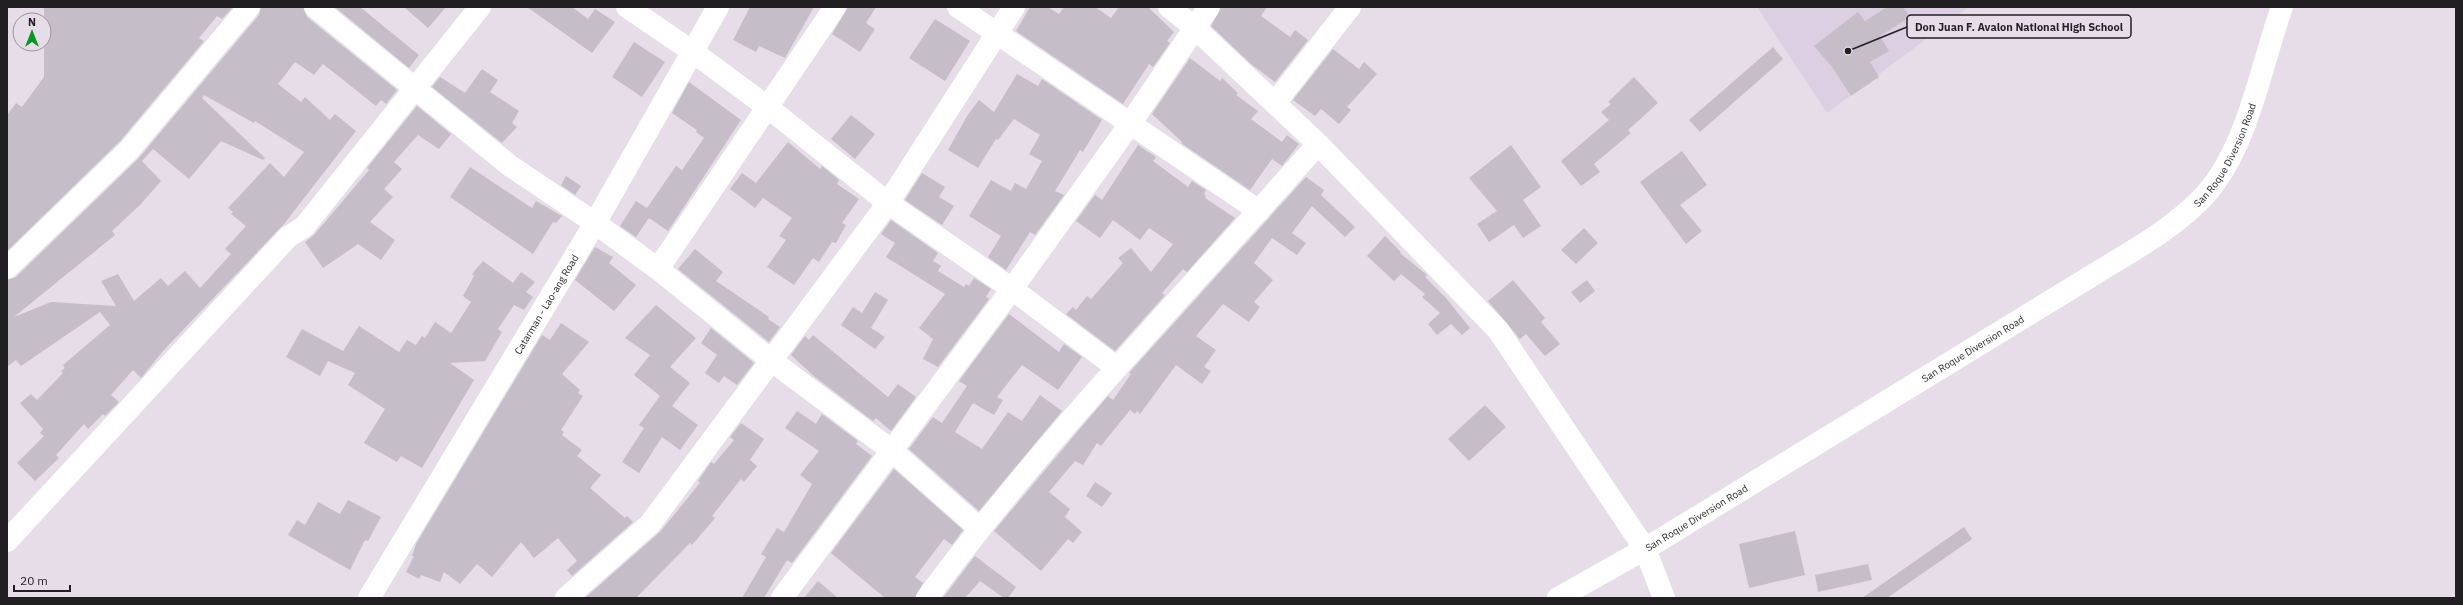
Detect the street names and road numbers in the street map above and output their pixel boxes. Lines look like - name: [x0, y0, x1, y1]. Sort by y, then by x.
- street label: San Roque Diversion Road: [2191, 102, 2259, 210]
- street label: Catarman - Lao-ang Road: [511, 252, 582, 357]
- street label: San Roque Diversion Road: [1919, 313, 2027, 385]
- street label: San Roque Diversion Road: [1643, 482, 1750, 554]

